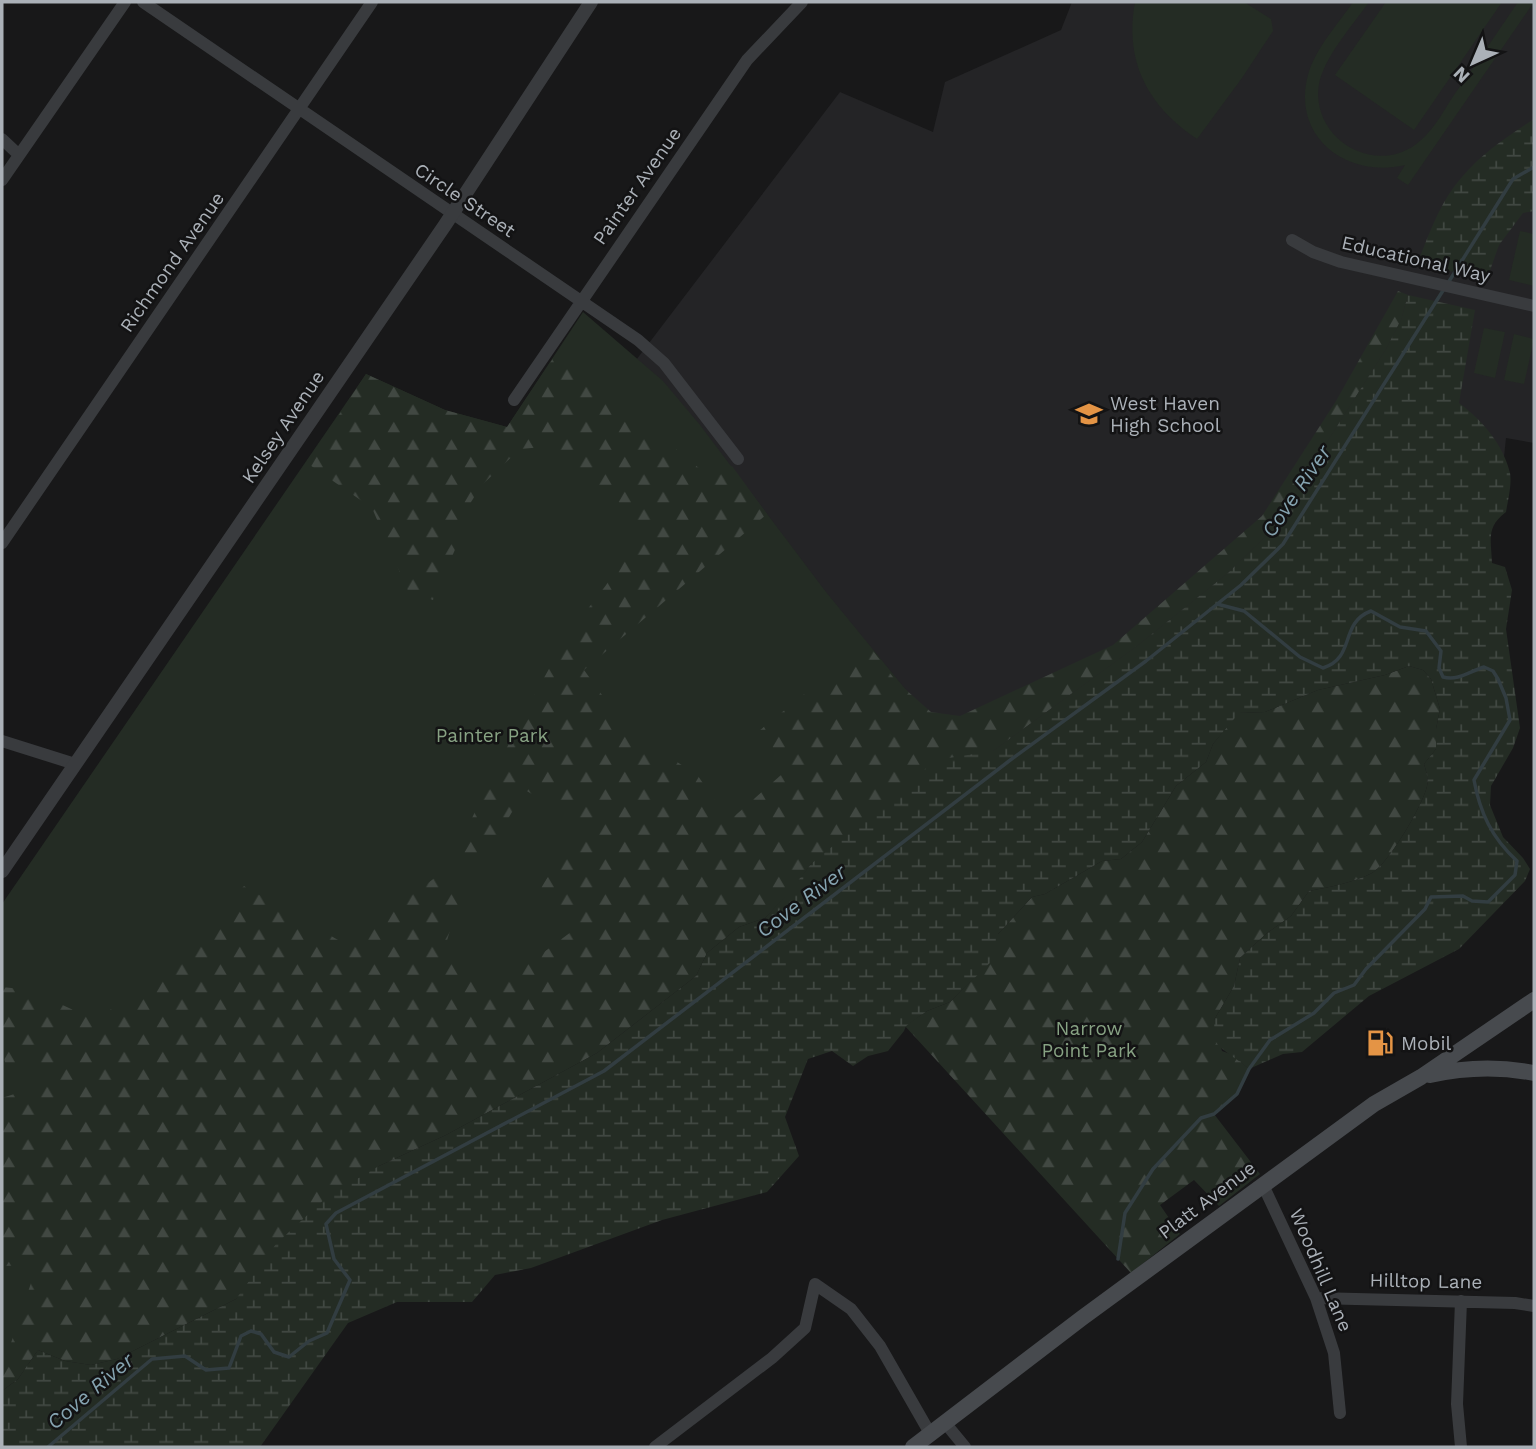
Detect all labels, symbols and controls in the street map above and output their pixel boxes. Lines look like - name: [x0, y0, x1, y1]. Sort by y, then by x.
- north arrow: [1438, 28, 1508, 98]
- text: N: [1448, 62, 1475, 88]
- street label: Painter Avenue: [588, 123, 686, 249]
- street label: Circle Street: [410, 158, 520, 242]
- street label: Richmond Avenue: [115, 187, 229, 337]
- street label: Educational Way: [1339, 231, 1493, 287]
- street label: Kelsey Avenue: [237, 366, 329, 488]
- place label: West Haven High School: [1110, 392, 1221, 437]
- school or university icon: West Haven High School: [1074, 399, 1104, 429]
- water label: Cove River: [1256, 440, 1336, 542]
- park label: Painter Park: [436, 724, 549, 747]
- water label: Cove River: [751, 859, 851, 943]
- park label: Narrow Point Park: [1042, 1017, 1137, 1062]
- fuel station icon: Mobil: [1365, 1028, 1395, 1058]
- place label: Mobil: [1401, 1032, 1451, 1055]
- street label: Platt Avenue: [1154, 1156, 1260, 1244]
- street label: Woodhill Lane: [1285, 1205, 1357, 1335]
- street label: Hilltop Lane: [1369, 1269, 1483, 1293]
- water label: Cove River: [42, 1347, 139, 1435]

